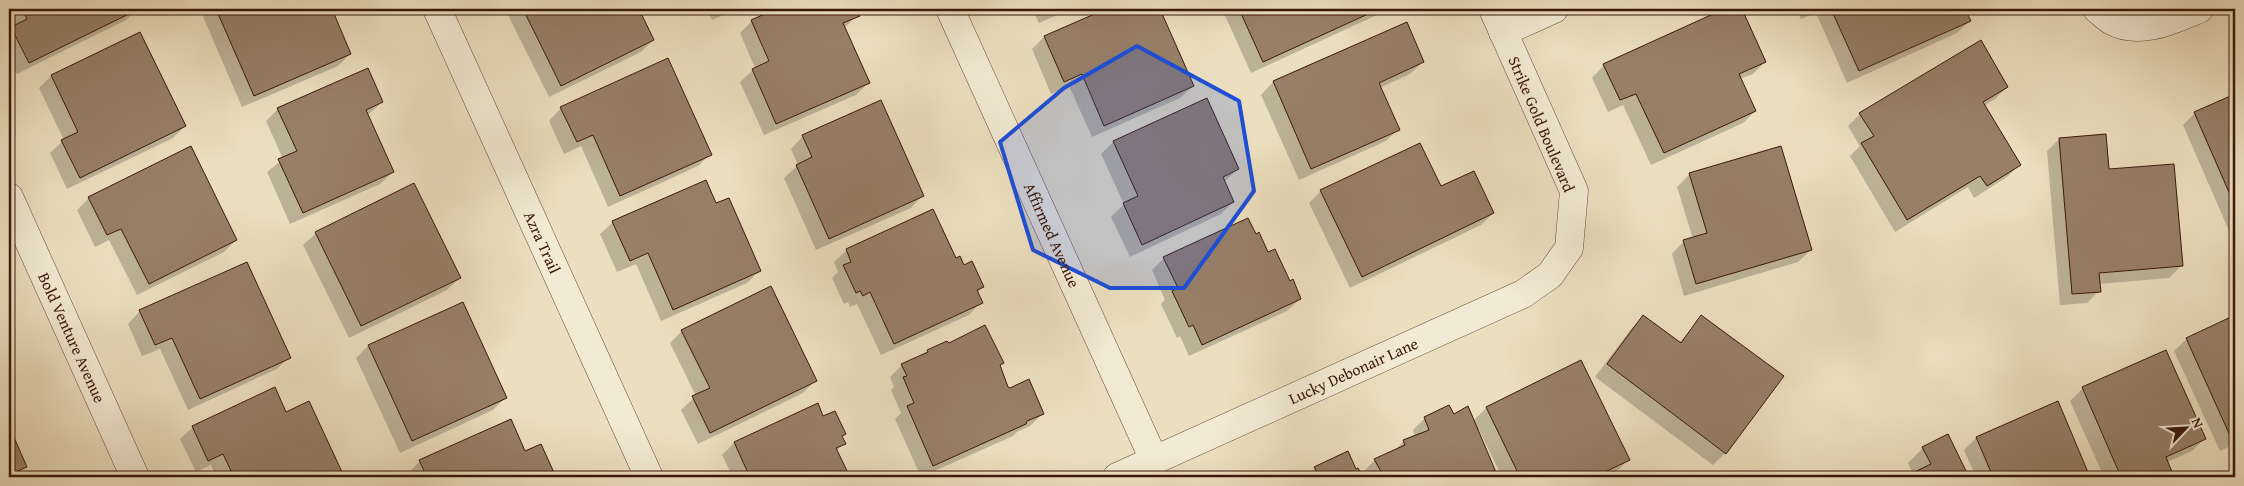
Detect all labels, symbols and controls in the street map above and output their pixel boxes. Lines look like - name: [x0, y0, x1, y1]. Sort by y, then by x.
- street label: Strike Gold Boulevard: [1503, 52, 1582, 196]
- street label: Affirmed Avenue: [1018, 179, 1086, 291]
- street label: Azra Trail: [518, 207, 567, 278]
- street label: Bold Venture Avenue: [32, 268, 112, 407]
- street label: Lucky Debonair Lane: [1285, 331, 1422, 410]
- north arrow: [2162, 404, 2212, 454]
- text: N: [2187, 414, 2209, 432]

